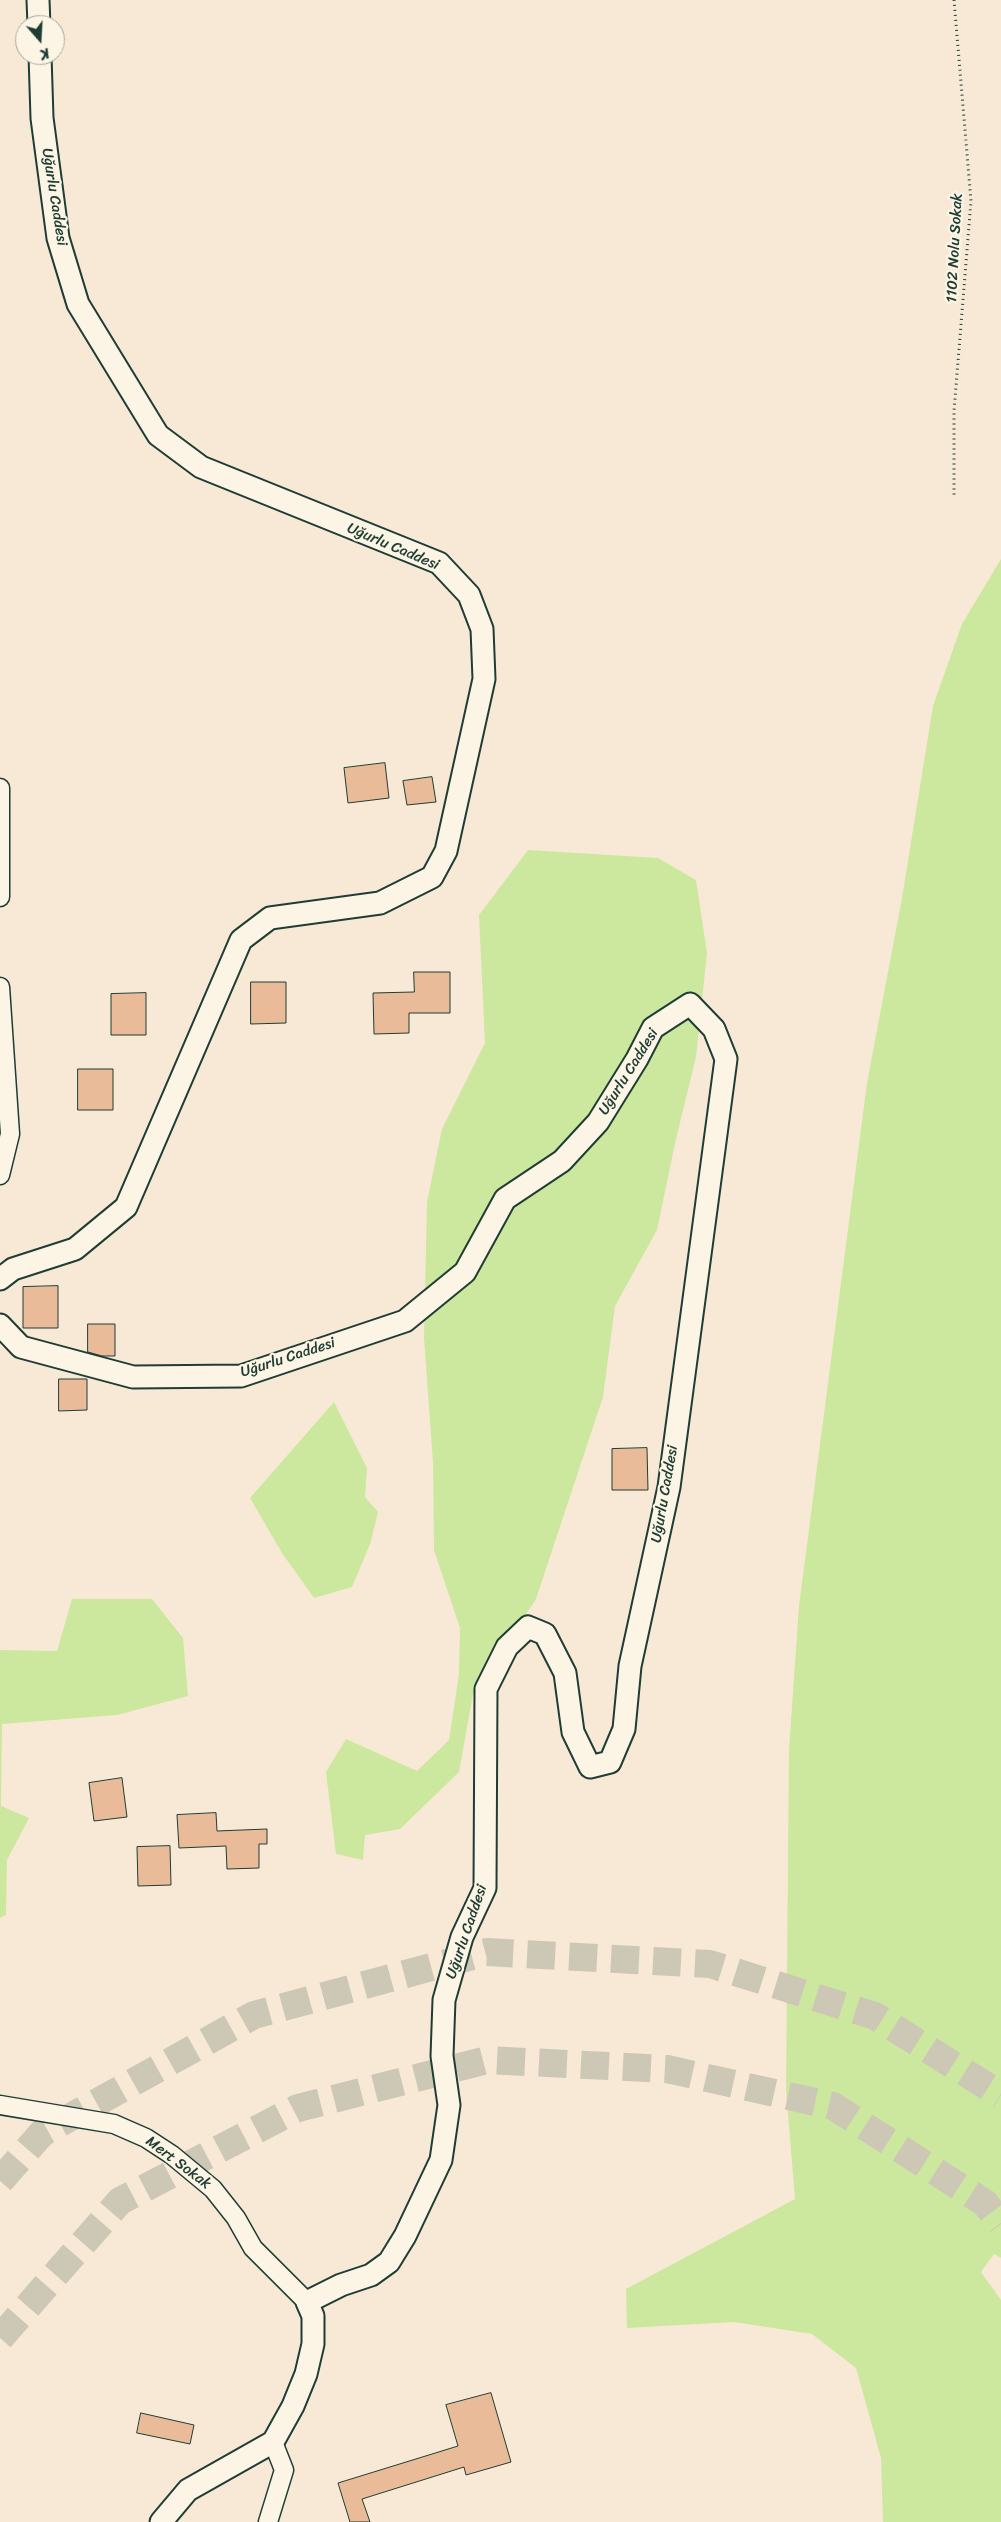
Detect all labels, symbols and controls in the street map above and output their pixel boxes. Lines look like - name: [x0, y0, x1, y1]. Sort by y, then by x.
- north arrow: [15, 15, 65, 65]
- text: K: [37, 41, 53, 67]
- street label: Uğurlu Caddesi: [37, 147, 71, 247]
- street label: 1102 Nolu Sokak: [943, 193, 967, 303]
- street label: Uğurlu Caddesi: [344, 519, 442, 575]
- street label: Uğurlu Caddesi: [595, 1025, 663, 1119]
- street label: Uğurlu Caddesi: [238, 1334, 338, 1382]
- street label: Uğurlu Caddesi: [648, 1444, 682, 1544]
- street label: Uğurlu Caddesi: [442, 1882, 492, 1982]
- street label: Mert Sokak: [142, 2133, 214, 2193]

